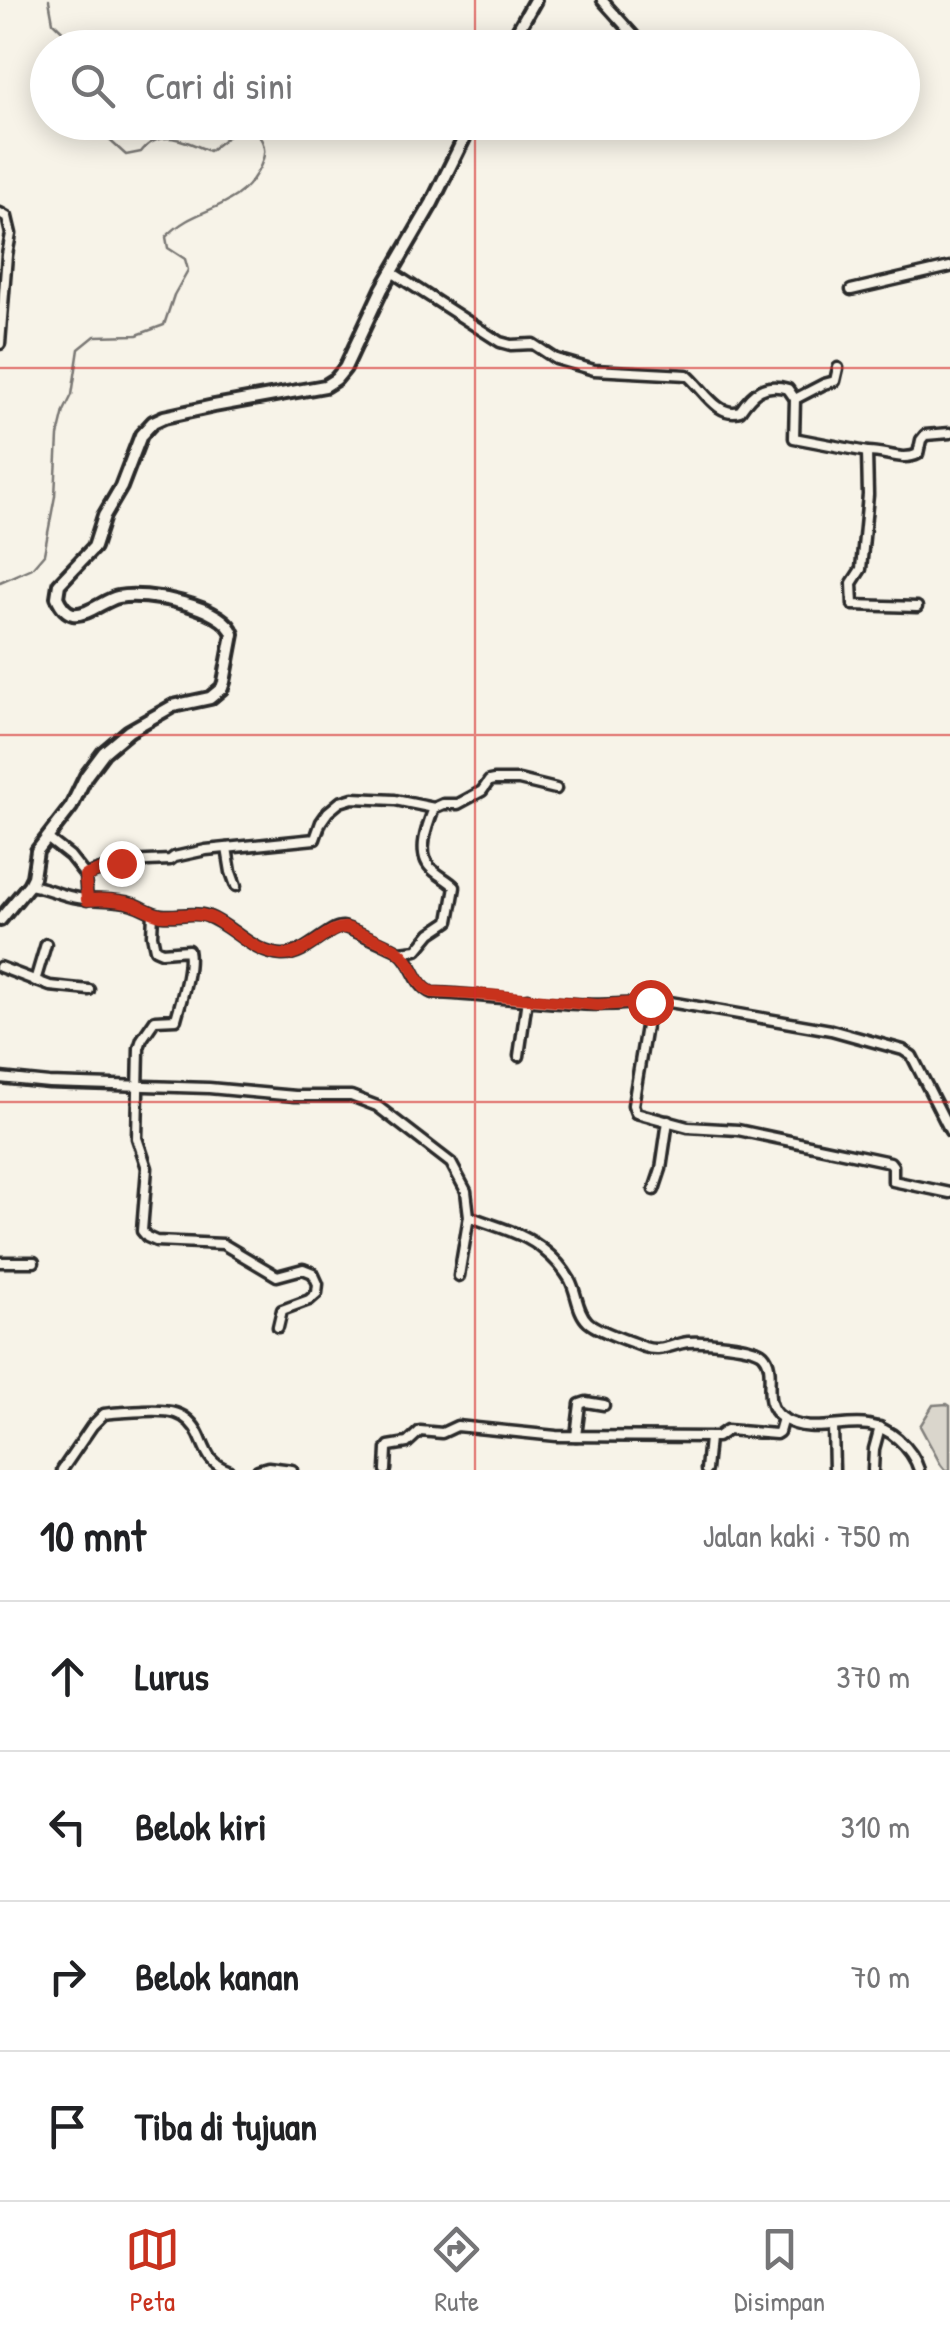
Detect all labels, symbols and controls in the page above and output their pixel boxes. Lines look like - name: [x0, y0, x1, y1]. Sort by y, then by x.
- search box: [30, 30, 920, 140]
- icon: search: [65, 58, 120, 113]
- text: Cari di sini: [145, 59, 294, 111]
- route end: [99, 841, 145, 887]
- route start: [628, 980, 674, 1026]
- text: 10 mnt: [40, 1507, 146, 1564]
- text: Jalan kaki · 750 m: [703, 1514, 910, 1557]
- icon: ahead: [40, 1649, 95, 1704]
- text: Lurus: [135, 1650, 209, 1702]
- text: 370 m: [836, 1655, 910, 1698]
- icon: left: [40, 1799, 95, 1854]
- text: Belok kiri: [135, 1800, 267, 1852]
- text: 310 m: [841, 1805, 910, 1848]
- icon: right: [40, 1949, 95, 2004]
- text: Belok kanan: [135, 1950, 299, 2002]
- text: 70 m: [851, 1955, 910, 1998]
- icon: arrive: [40, 2099, 95, 2154]
- text: Tiba di tujuan: [135, 2100, 317, 2152]
- tab: Peta: [125, 2222, 180, 2320]
- tab: Rute: [429, 2222, 484, 2320]
- tab: Disimpan: [734, 2222, 825, 2320]

